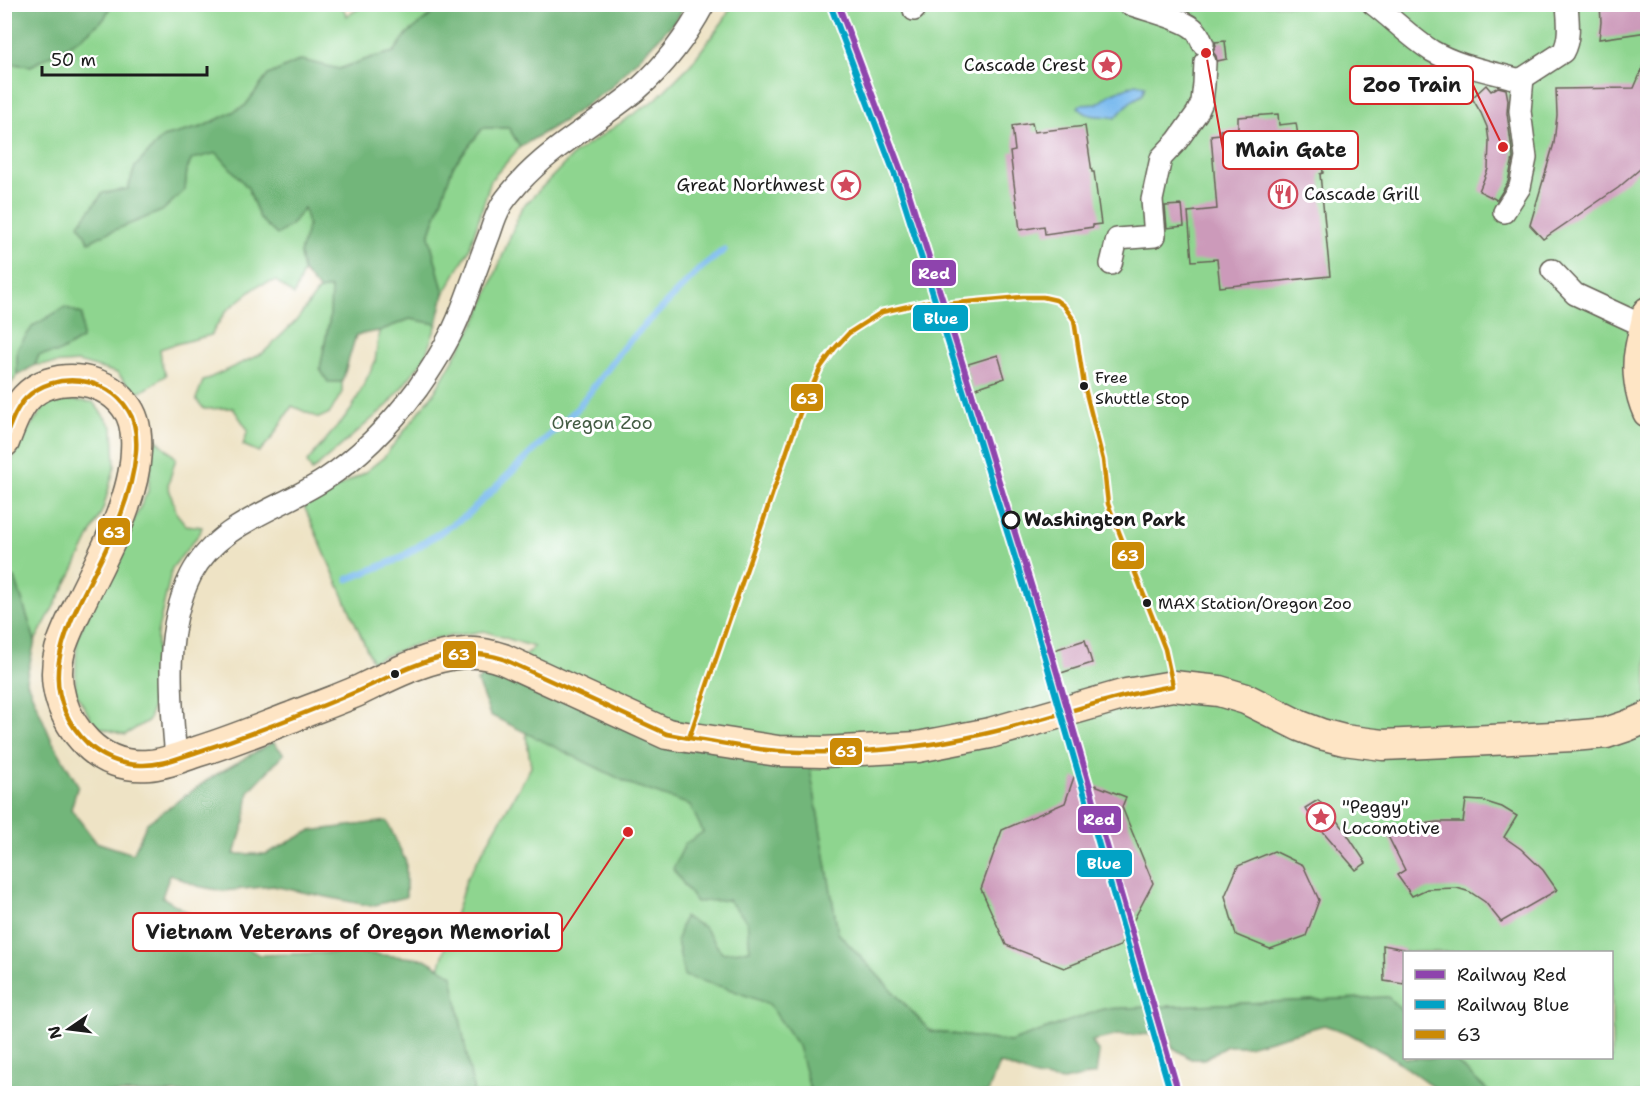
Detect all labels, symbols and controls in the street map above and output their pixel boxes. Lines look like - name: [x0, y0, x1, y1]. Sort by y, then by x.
- scale bar: [42, 39, 207, 77]
- text: 50 m: [51, 48, 96, 72]
- place icon: Cascade Crest: [1091, 49, 1123, 81]
- place label: Cascade Crest: [964, 53, 1086, 77]
- callout: Zoo Train: [1350, 66, 1473, 104]
- text: Zoo Train: [1363, 72, 1461, 98]
- callout: Main Gate: [1223, 131, 1358, 169]
- text: Main Gate: [1235, 137, 1347, 163]
- place icon: Great Northwest: [830, 169, 862, 201]
- place label: Great Northwest: [677, 173, 825, 197]
- restaurant icon: Cascade Grill: [1267, 178, 1299, 210]
- place label: Cascade Grill: [1304, 182, 1420, 206]
- line badge: Red: [911, 259, 957, 287]
- text: Red: [918, 263, 950, 284]
- line badge: Blue: [912, 304, 969, 332]
- text: Blue: [924, 308, 959, 329]
- place label: Free Shuttle Stop: [1095, 367, 1189, 409]
- marker: Free Shuttle Stop: [1078, 380, 1090, 392]
- line badge: 63: [790, 383, 824, 412]
- text: 63: [796, 388, 818, 409]
- park label: Oregon Zoo: [551, 411, 653, 435]
- place label: Washington Park: [1024, 508, 1186, 532]
- marker: Washington Park: [1002, 511, 1020, 529]
- line badge: 63: [97, 517, 131, 546]
- text: 63: [103, 522, 125, 543]
- line badge: 63: [1111, 541, 1145, 570]
- text: 63: [1117, 545, 1139, 566]
- place label: MAX Station/Oregon Zoo: [1158, 593, 1352, 614]
- marker: MAX Station/Oregon Zoo: [1141, 597, 1153, 609]
- line badge: 63: [442, 640, 477, 669]
- text: 63: [448, 644, 470, 665]
- unlabelled marker: [389, 668, 401, 680]
- line badge: 63: [829, 737, 863, 766]
- text: 63: [835, 741, 857, 762]
- place label: "Peggy" Locomotive: [1342, 795, 1440, 840]
- place icon: "Peggy" Locomotive: [1305, 801, 1337, 833]
- line badge: Red: [1077, 805, 1122, 834]
- text: Red: [1083, 809, 1115, 830]
- line badge: Blue: [1076, 849, 1133, 878]
- text: Blue: [1087, 853, 1122, 874]
- callout: Vietnam Veterans of Oregon Memorial: [133, 913, 562, 951]
- text: Vietnam Veterans of Oregon Memorial: [146, 919, 551, 945]
- legend: [1403, 951, 1613, 1059]
- text: Railway Red: [1457, 963, 1566, 987]
- text: Railway Blue: [1457, 993, 1570, 1017]
- north arrow: [39, 999, 99, 1059]
- text: 63: [1457, 1023, 1481, 1047]
- text: N: [43, 1024, 67, 1041]

